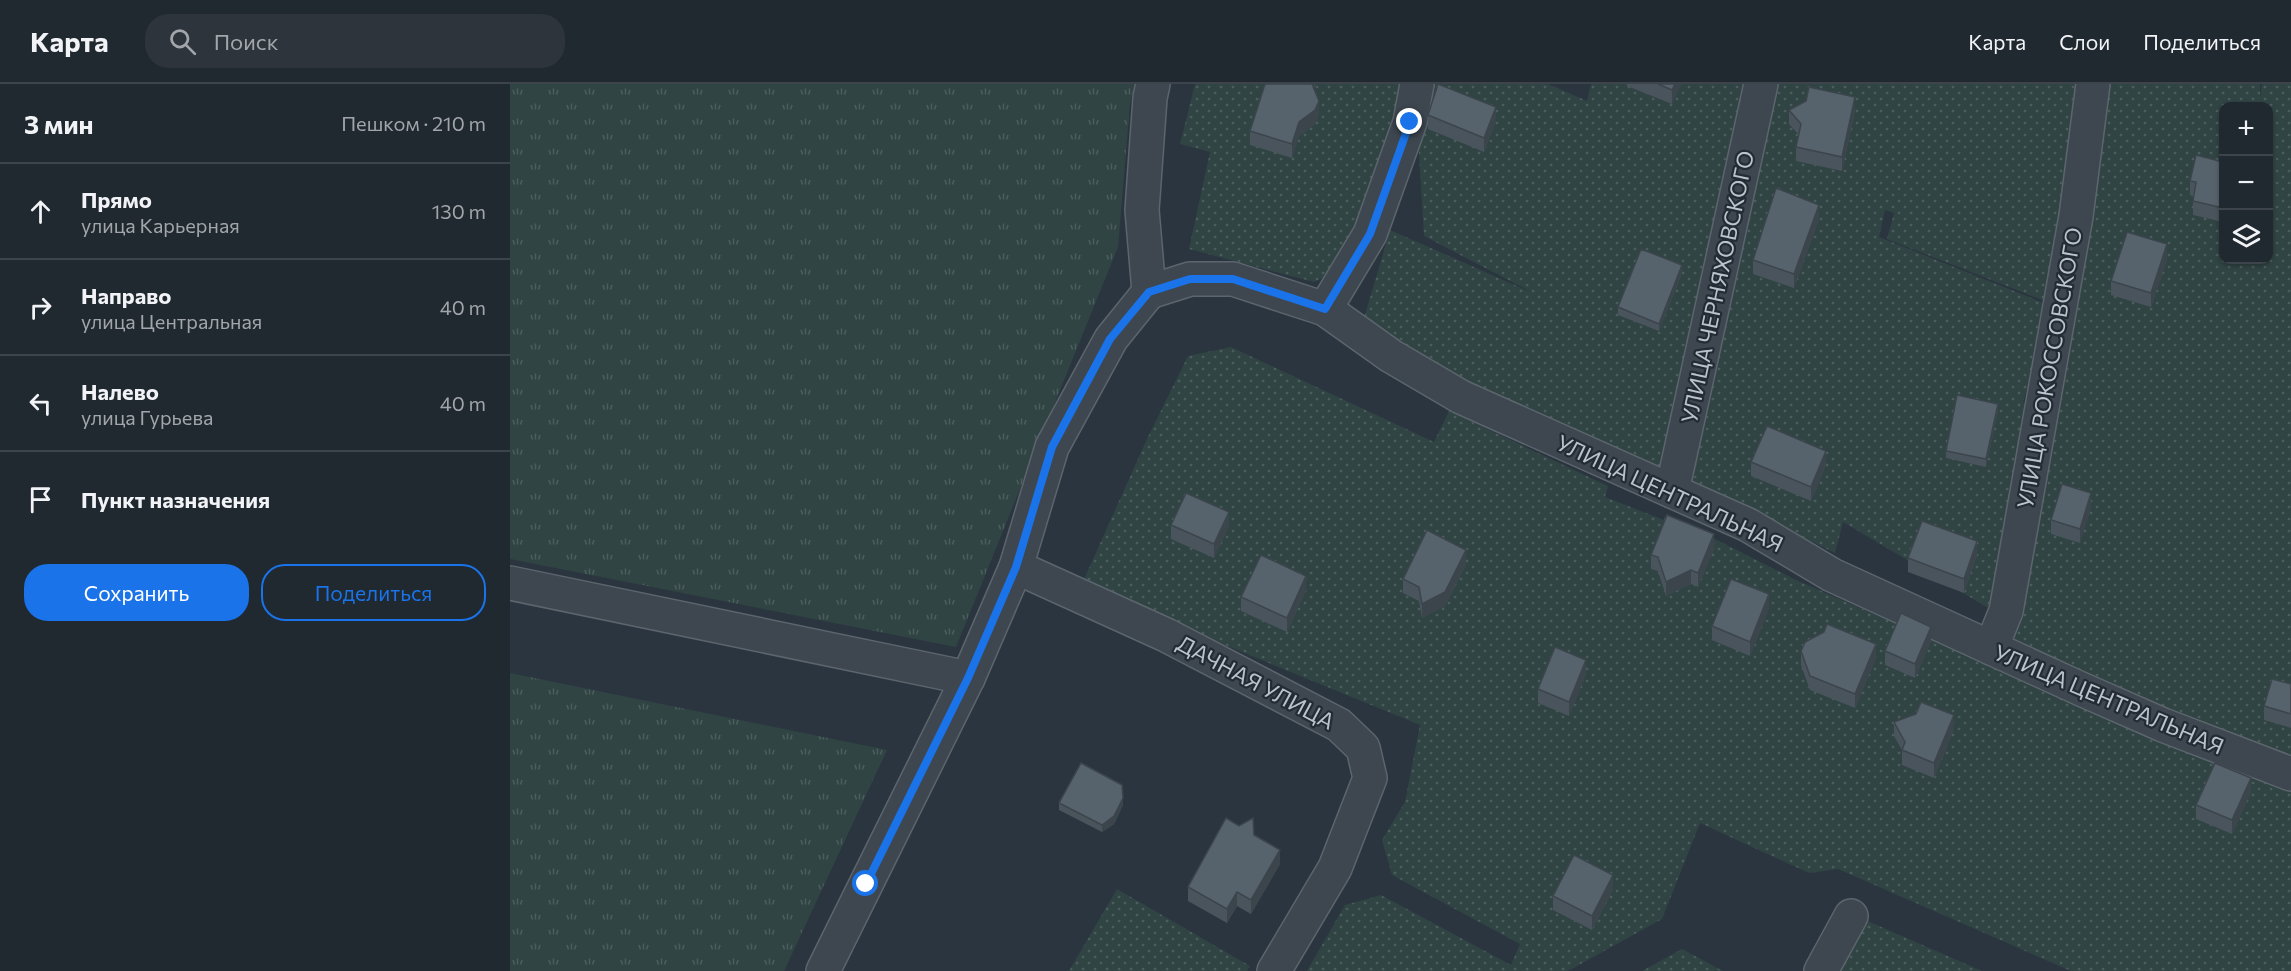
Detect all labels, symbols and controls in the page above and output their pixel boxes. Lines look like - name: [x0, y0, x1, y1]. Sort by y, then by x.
- search box: [145, 14, 565, 68]
- text: Карта: [30, 24, 109, 58]
- icon: search: [166, 25, 199, 58]
- text: Поиск: [214, 28, 278, 55]
- text: Карта: [1968, 29, 2026, 54]
- text: Слои: [2059, 29, 2110, 54]
- text: Поделиться: [2143, 29, 2261, 54]
- map controls: [2219, 102, 2273, 264]
- button: +: [2219, 102, 2273, 156]
- text: 3 мин: [24, 108, 94, 139]
- route end: [1396, 108, 1422, 134]
- text: Пешком · 210 m: [341, 111, 486, 135]
- street label: УЛИЦА ЧЕРНЯХОВСКОГО: [1675, 148, 1759, 426]
- button: −: [2219, 156, 2273, 210]
- text: Прямо: [81, 186, 152, 213]
- icon: ahead: [24, 195, 57, 228]
- text: 130 m: [432, 199, 486, 223]
- button: layers: [2219, 210, 2273, 264]
- text: улица Карьерная: [81, 213, 240, 237]
- street label: УЛИЦА РОКОССОВСКОГО: [2011, 225, 2087, 511]
- text: Направо: [81, 282, 171, 309]
- icon: right: [24, 291, 57, 324]
- text: 40 m: [440, 295, 486, 319]
- text: улица Центральная: [81, 309, 262, 333]
- text: Налево: [81, 378, 159, 405]
- icon: left: [24, 387, 57, 420]
- text: 40 m: [440, 391, 486, 415]
- text: улица Гурьева: [81, 405, 213, 429]
- street label: УЛИЦА ЦЕНТРАЛЬНАЯ: [1552, 429, 1788, 557]
- icon: arrive: [24, 483, 57, 516]
- text: Пункт назначения: [81, 486, 270, 513]
- button: Сохранить: [24, 564, 249, 621]
- button: Поделиться: [261, 564, 486, 621]
- street label: ДАЧНАЯ УЛИЦА: [1173, 629, 1339, 735]
- street label: УЛИЦА ЦЕНТРАЛЬНАЯ: [1990, 638, 2228, 760]
- route start: [852, 870, 878, 896]

